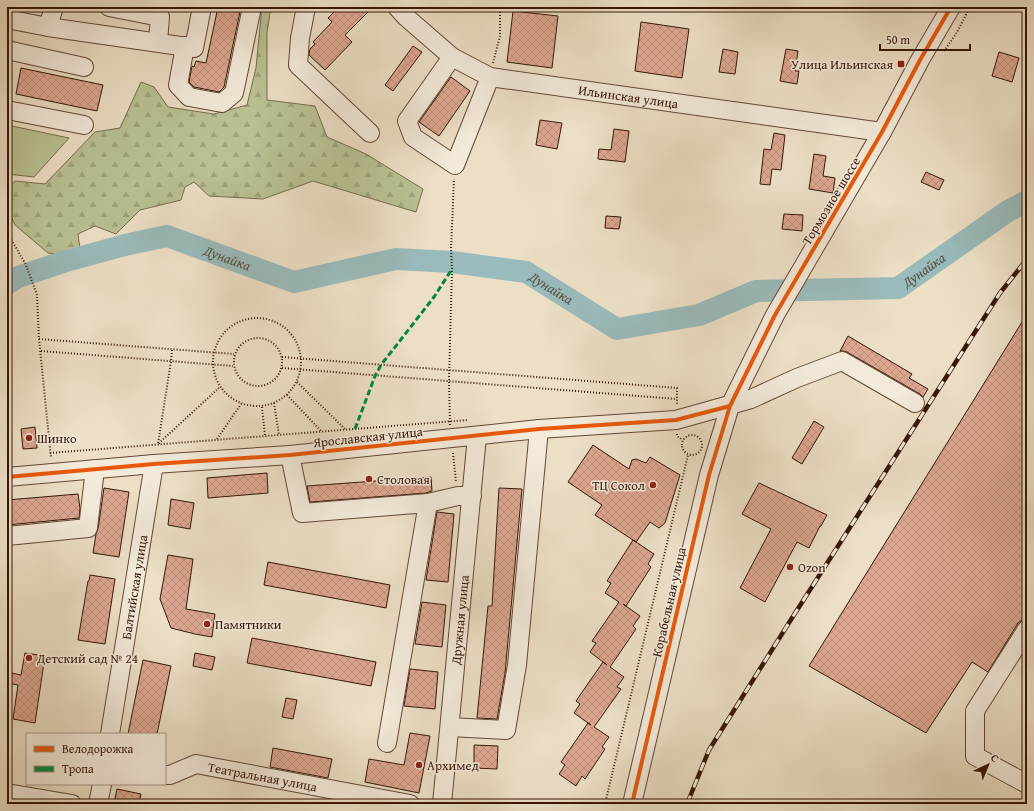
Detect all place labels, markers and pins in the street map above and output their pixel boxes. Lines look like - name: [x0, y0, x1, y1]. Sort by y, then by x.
- place label: Улица Ильинская: [791, 55, 893, 74]
- marker: Улица Ильинская: [896, 59, 906, 69]
- place label: Шинко: [37, 429, 77, 448]
- marker: Шинко: [24, 433, 34, 443]
- place label: Столовая: [377, 470, 430, 489]
- marker: Столовая: [364, 474, 374, 484]
- place label: ТЦ Сокол: [592, 476, 645, 495]
- marker: ТЦ Сокол: [648, 480, 658, 490]
- place label: Ozon: [798, 558, 826, 577]
- marker: Ozon: [785, 562, 795, 572]
- place label: Памятники: [215, 615, 282, 634]
- marker: Памятники: [202, 619, 212, 629]
- place label: Детский сад № 24: [36, 649, 138, 668]
- marker: Детский сад № 24: [24, 653, 34, 663]
- place label: Архимед: [427, 756, 479, 775]
- marker: Архимед: [414, 760, 424, 770]

